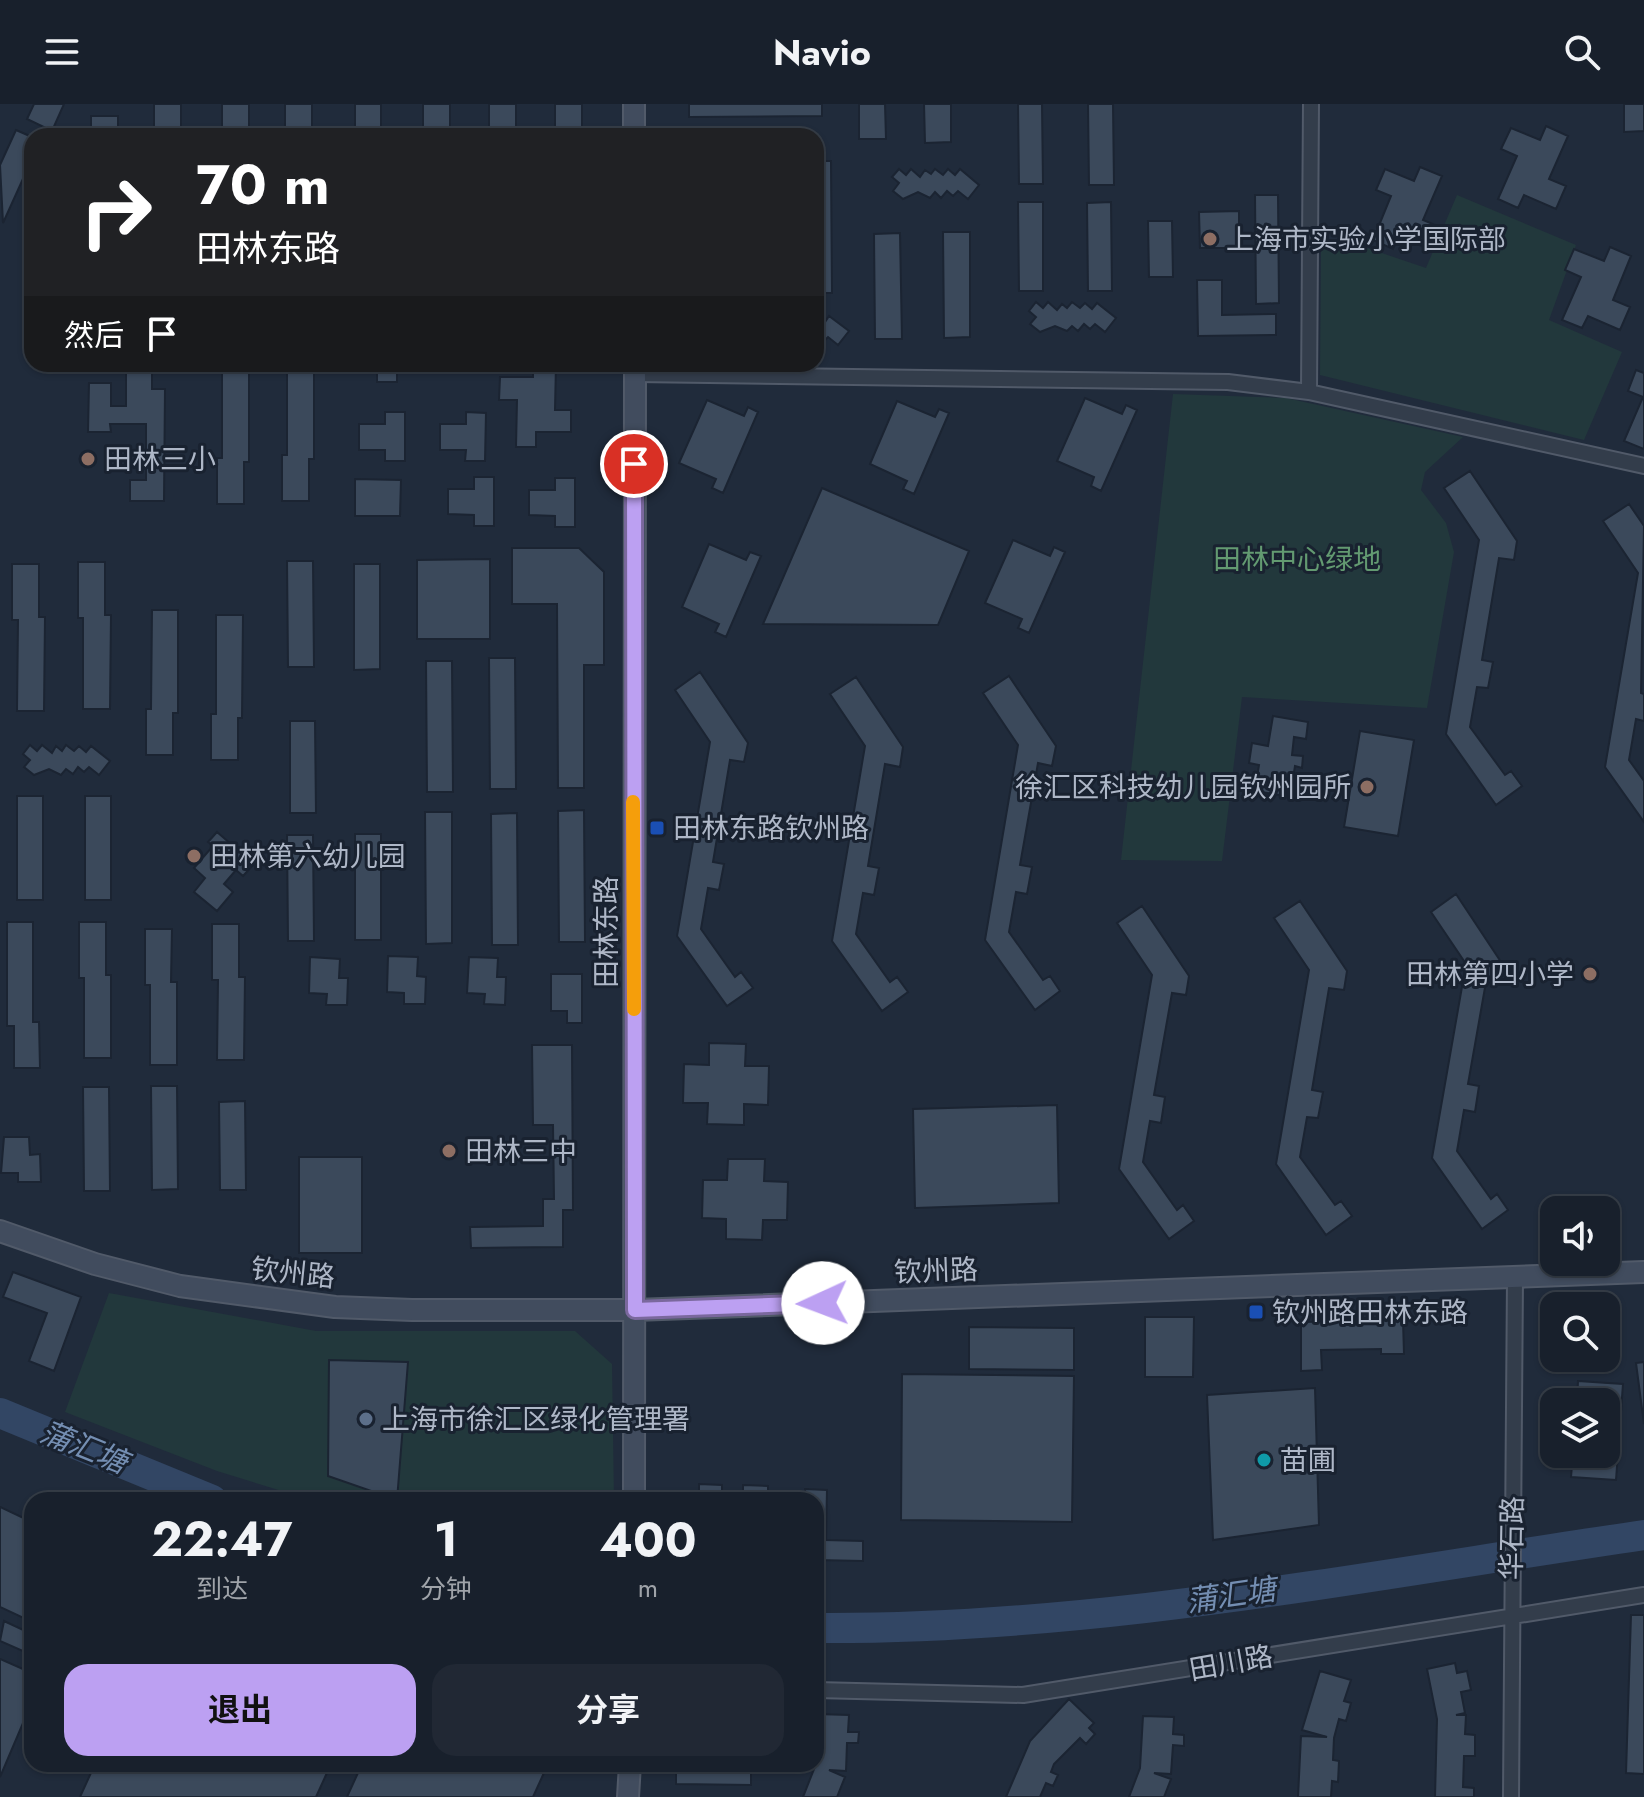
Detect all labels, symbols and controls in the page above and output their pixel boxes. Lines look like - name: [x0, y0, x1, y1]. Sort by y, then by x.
- text: Navio: [773, 26, 871, 78]
- icon: menu: [40, 30, 84, 74]
- icon: search: [1560, 30, 1604, 74]
- text: 70 m: [196, 144, 330, 225]
- icon: right: [64, 160, 168, 264]
- place label: 上海市实验小学国际部: [1226, 219, 1506, 260]
- text: 田林东路: [196, 222, 340, 274]
- marker: 上海市实验小学国际部: [1201, 230, 1219, 248]
- icon: arrive: [140, 312, 184, 356]
- text: 然后: [64, 314, 124, 357]
- pin: [600, 430, 668, 498]
- place label: 田林三小: [104, 439, 216, 480]
- icon: arrive: [612, 442, 656, 486]
- marker: 田林三小: [79, 450, 97, 468]
- park label: 田林中心绿地: [1213, 539, 1381, 580]
- place label: 徐汇区科技幼儿园钦州园所: [1015, 767, 1351, 808]
- marker: 徐汇区科技幼儿园钦州园所: [1358, 778, 1376, 796]
- place label: 田林东路钦州路: [673, 808, 869, 849]
- marker: 田林东路钦州路: [648, 819, 666, 837]
- place label: 田林第六幼儿园: [210, 836, 406, 877]
- marker: 田林第六幼儿园: [185, 847, 203, 865]
- street label: 田林东路: [586, 876, 627, 988]
- place label: 田林第四小学: [1406, 954, 1574, 995]
- marker: 田林第四小学: [1581, 965, 1599, 983]
- place label: 田林三中: [465, 1131, 577, 1172]
- marker: 田林三中: [440, 1142, 458, 1160]
- map controls: [1540, 1196, 1620, 1468]
- button: sound: [1540, 1196, 1620, 1276]
- street label: 钦州路: [249, 1248, 337, 1298]
- street label: 钦州路: [893, 1249, 979, 1293]
- position arrow: [781, 1261, 865, 1345]
- place label: 钦州路田林东路: [1272, 1292, 1468, 1333]
- button: search: [1540, 1292, 1620, 1372]
- marker: 钦州路田林东路: [1247, 1303, 1265, 1321]
- button: layers: [1540, 1388, 1620, 1468]
- place label: 上海市徐汇区绿化管理署: [382, 1399, 690, 1440]
- water label: 蒲汇塘: [34, 1410, 138, 1486]
- marker: 上海市徐汇区绿化管理署: [357, 1410, 375, 1428]
- place label: 苗圃: [1280, 1440, 1336, 1481]
- marker: 苗圃: [1255, 1451, 1273, 1469]
- street label: 华石路: [1491, 1496, 1533, 1580]
- text: 22:47: [152, 1505, 292, 1574]
- text: 1: [434, 1505, 458, 1574]
- text: 400: [599, 1506, 696, 1575]
- water label: 蒲汇塘: [1183, 1567, 1284, 1623]
- text: m: [638, 1569, 658, 1607]
- text: 到达: [196, 1570, 248, 1608]
- text: 分钟: [420, 1570, 472, 1608]
- street label: 田川路: [1186, 1636, 1276, 1690]
- button: 退出: [64, 1664, 416, 1756]
- button: 分享: [432, 1664, 784, 1756]

